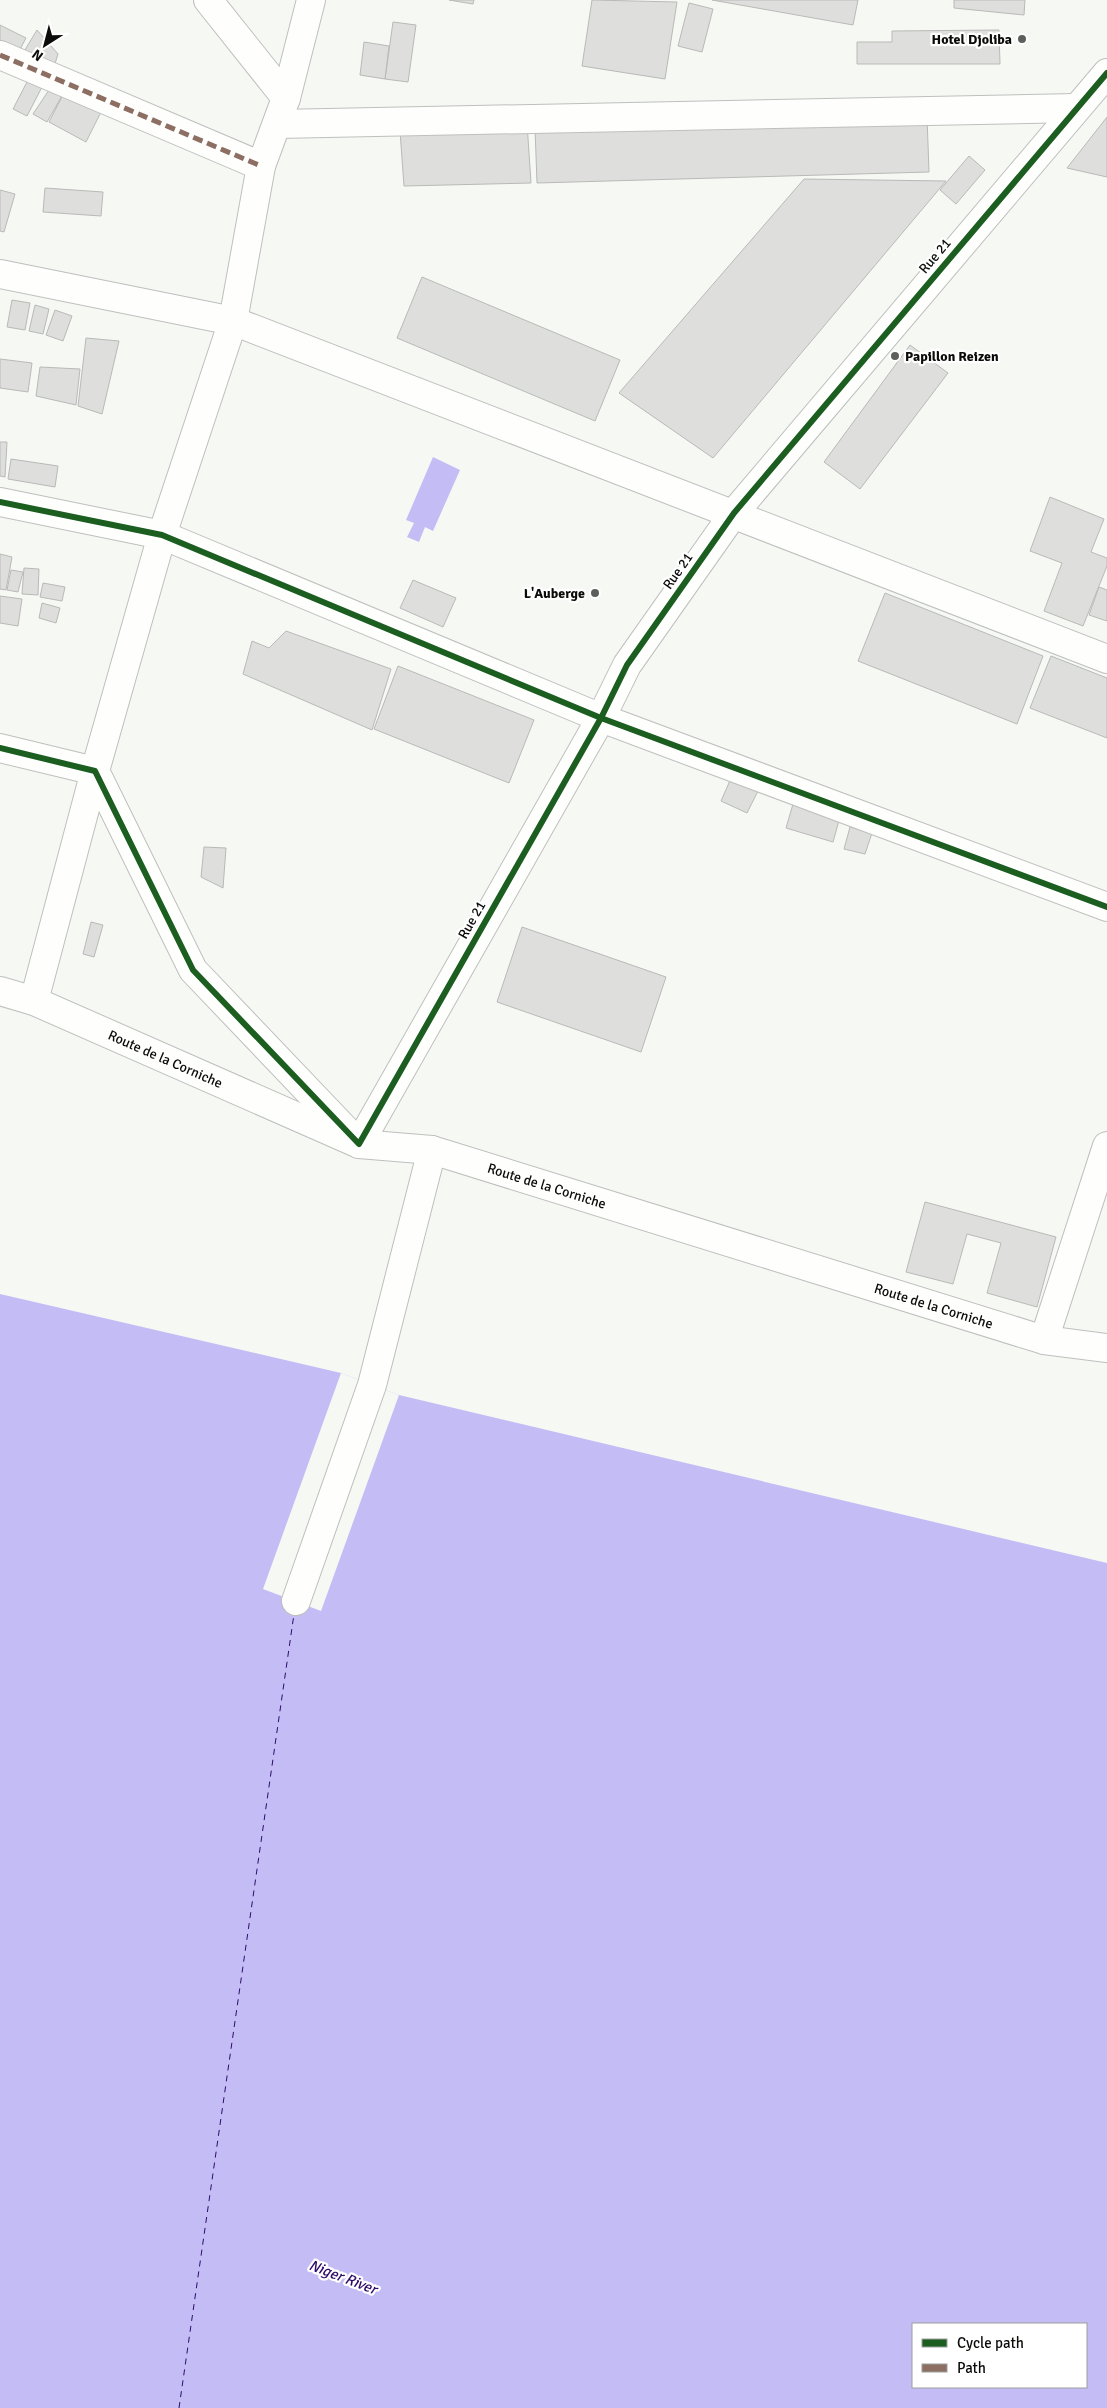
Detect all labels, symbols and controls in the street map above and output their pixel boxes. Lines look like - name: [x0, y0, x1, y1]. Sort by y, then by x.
- north arrow: [20, 20, 70, 70]
- place label: Hotel Djoliba: [932, 31, 1012, 48]
- marker: Hotel Djoliba: [1016, 33, 1028, 45]
- text: N: [29, 45, 47, 65]
- street label: Rue 21: [915, 235, 955, 277]
- place label: Papillon Reizen: [905, 348, 999, 365]
- marker: Papillon Reizen: [889, 350, 901, 362]
- street label: Rue 21: [659, 549, 697, 593]
- place label: L'Auberge: [524, 585, 585, 602]
- marker: L'Auberge: [589, 587, 601, 599]
- street label: Rue 21: [454, 898, 490, 942]
- street label: Route de la Corniche: [105, 1026, 225, 1091]
- street label: Route de la Corniche: [485, 1159, 608, 1212]
- street label: Route de la Corniche: [872, 1279, 995, 1332]
- water label: Niger River: [307, 2256, 382, 2299]
- legend: [912, 2323, 1087, 2388]
- text: Cycle path: [957, 2334, 1024, 2352]
- text: Path: [957, 2359, 986, 2377]

